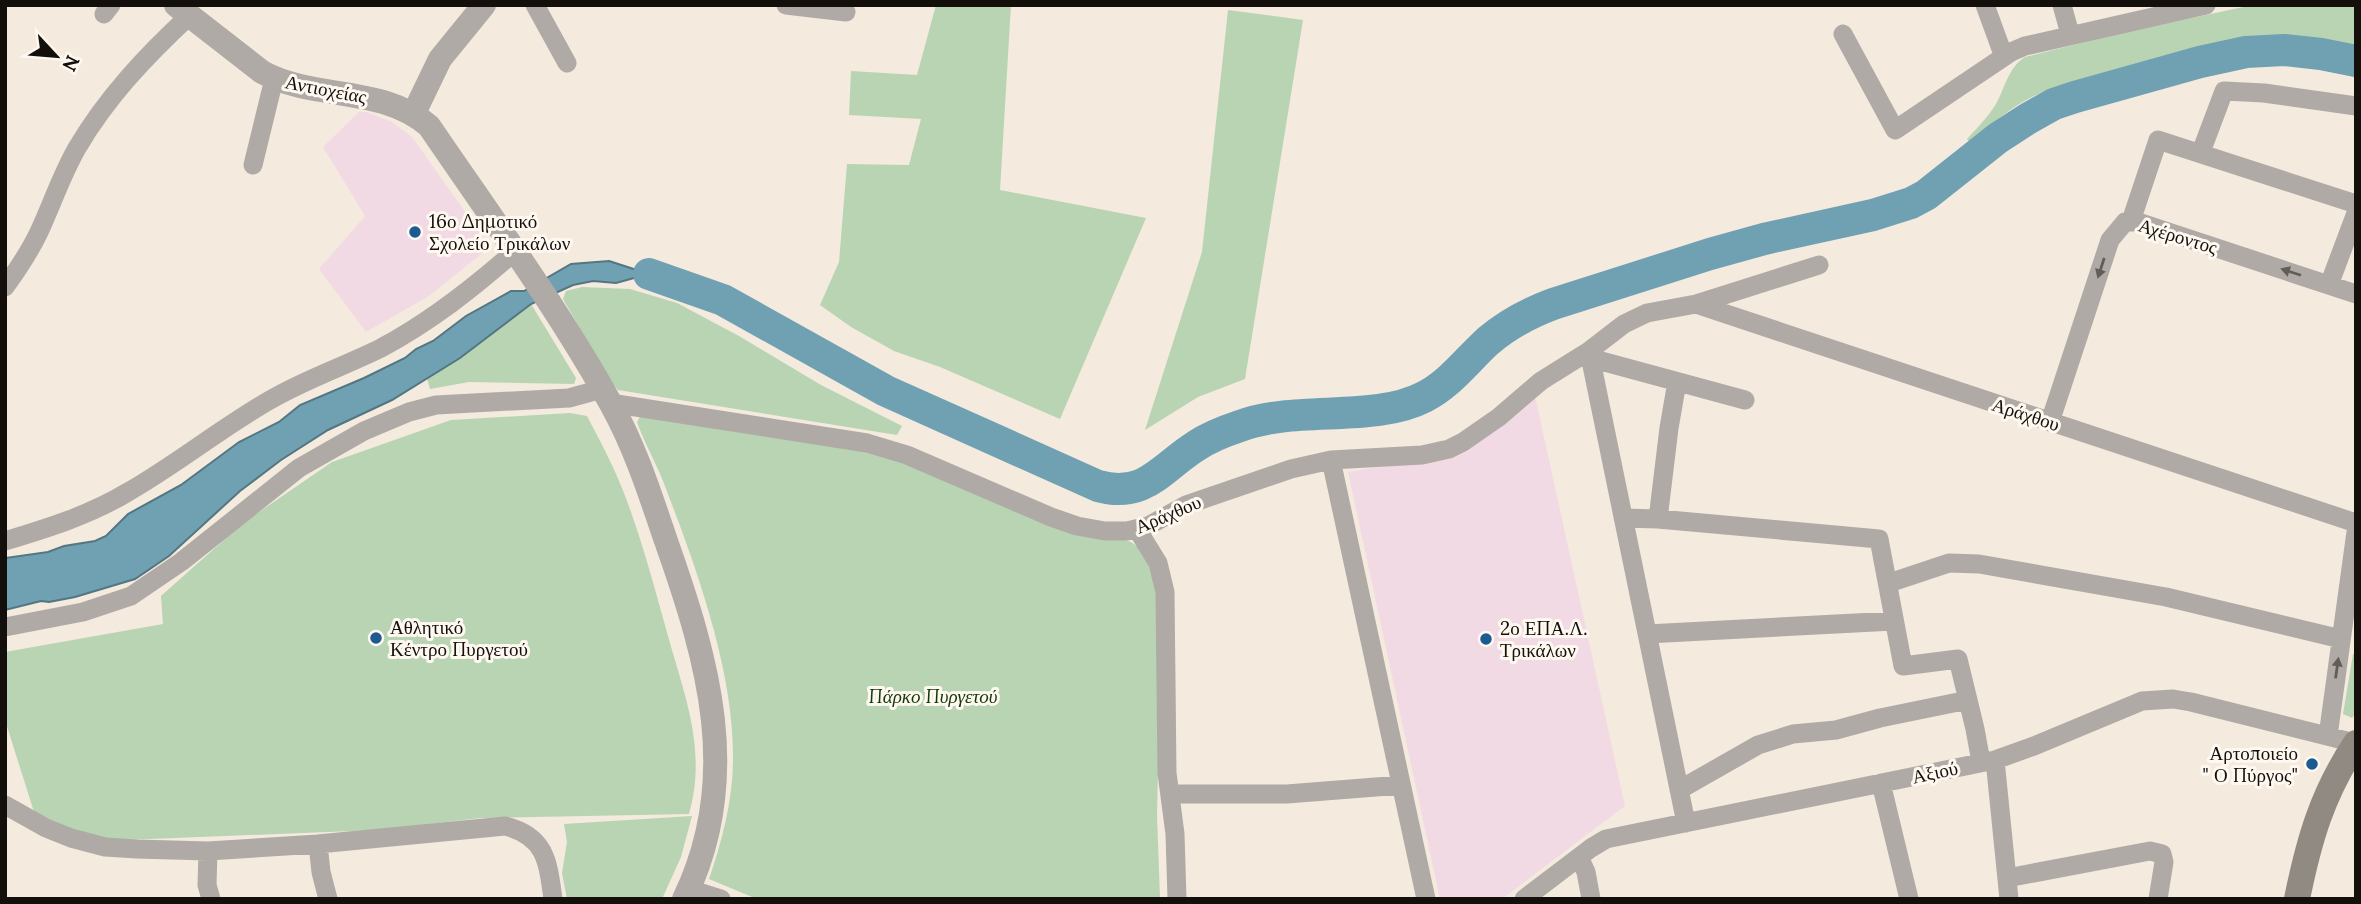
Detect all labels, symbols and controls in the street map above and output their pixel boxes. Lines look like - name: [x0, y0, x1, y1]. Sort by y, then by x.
- north arrow: [21, 21, 91, 91]
- text: N: [57, 52, 85, 76]
- street label: Αντιοχείας: [283, 69, 369, 109]
- place label: 16ο Δημοτικό Σχολείο Τρικάλων: [429, 209, 571, 255]
- street label: Αχέροντος: [2136, 213, 2221, 259]
- marker: 16ο Δημοτικό Σχολείο Τρικάλων: [407, 224, 423, 240]
- one-way arrow: [2095, 258, 2106, 279]
- one-way arrow: [2280, 267, 2301, 277]
- street label: Αράχθου: [1989, 392, 2063, 436]
- street label: Αράχθου: [1131, 489, 1205, 539]
- place label: Αθλητικό Κέντρο Πυργετού: [390, 615, 528, 661]
- place label: 2ο ΕΠΑ.Λ. Τρικάλων: [1500, 616, 1588, 662]
- marker: Αθλητικό Κέντρο Πυργετού: [368, 630, 384, 646]
- marker: 2ο ΕΠΑ.Λ. Τρικάλων: [1478, 631, 1494, 647]
- one-way arrow: [2332, 657, 2343, 679]
- park label: Πάρκο Πυργετού: [868, 684, 998, 708]
- place label: Αρτοποιείο " Ο Πύργος": [2202, 741, 2298, 787]
- street label: Αξιού: [1910, 755, 1960, 789]
- marker: Αρτοποιείο " Ο Πύργος": [2304, 756, 2320, 772]

